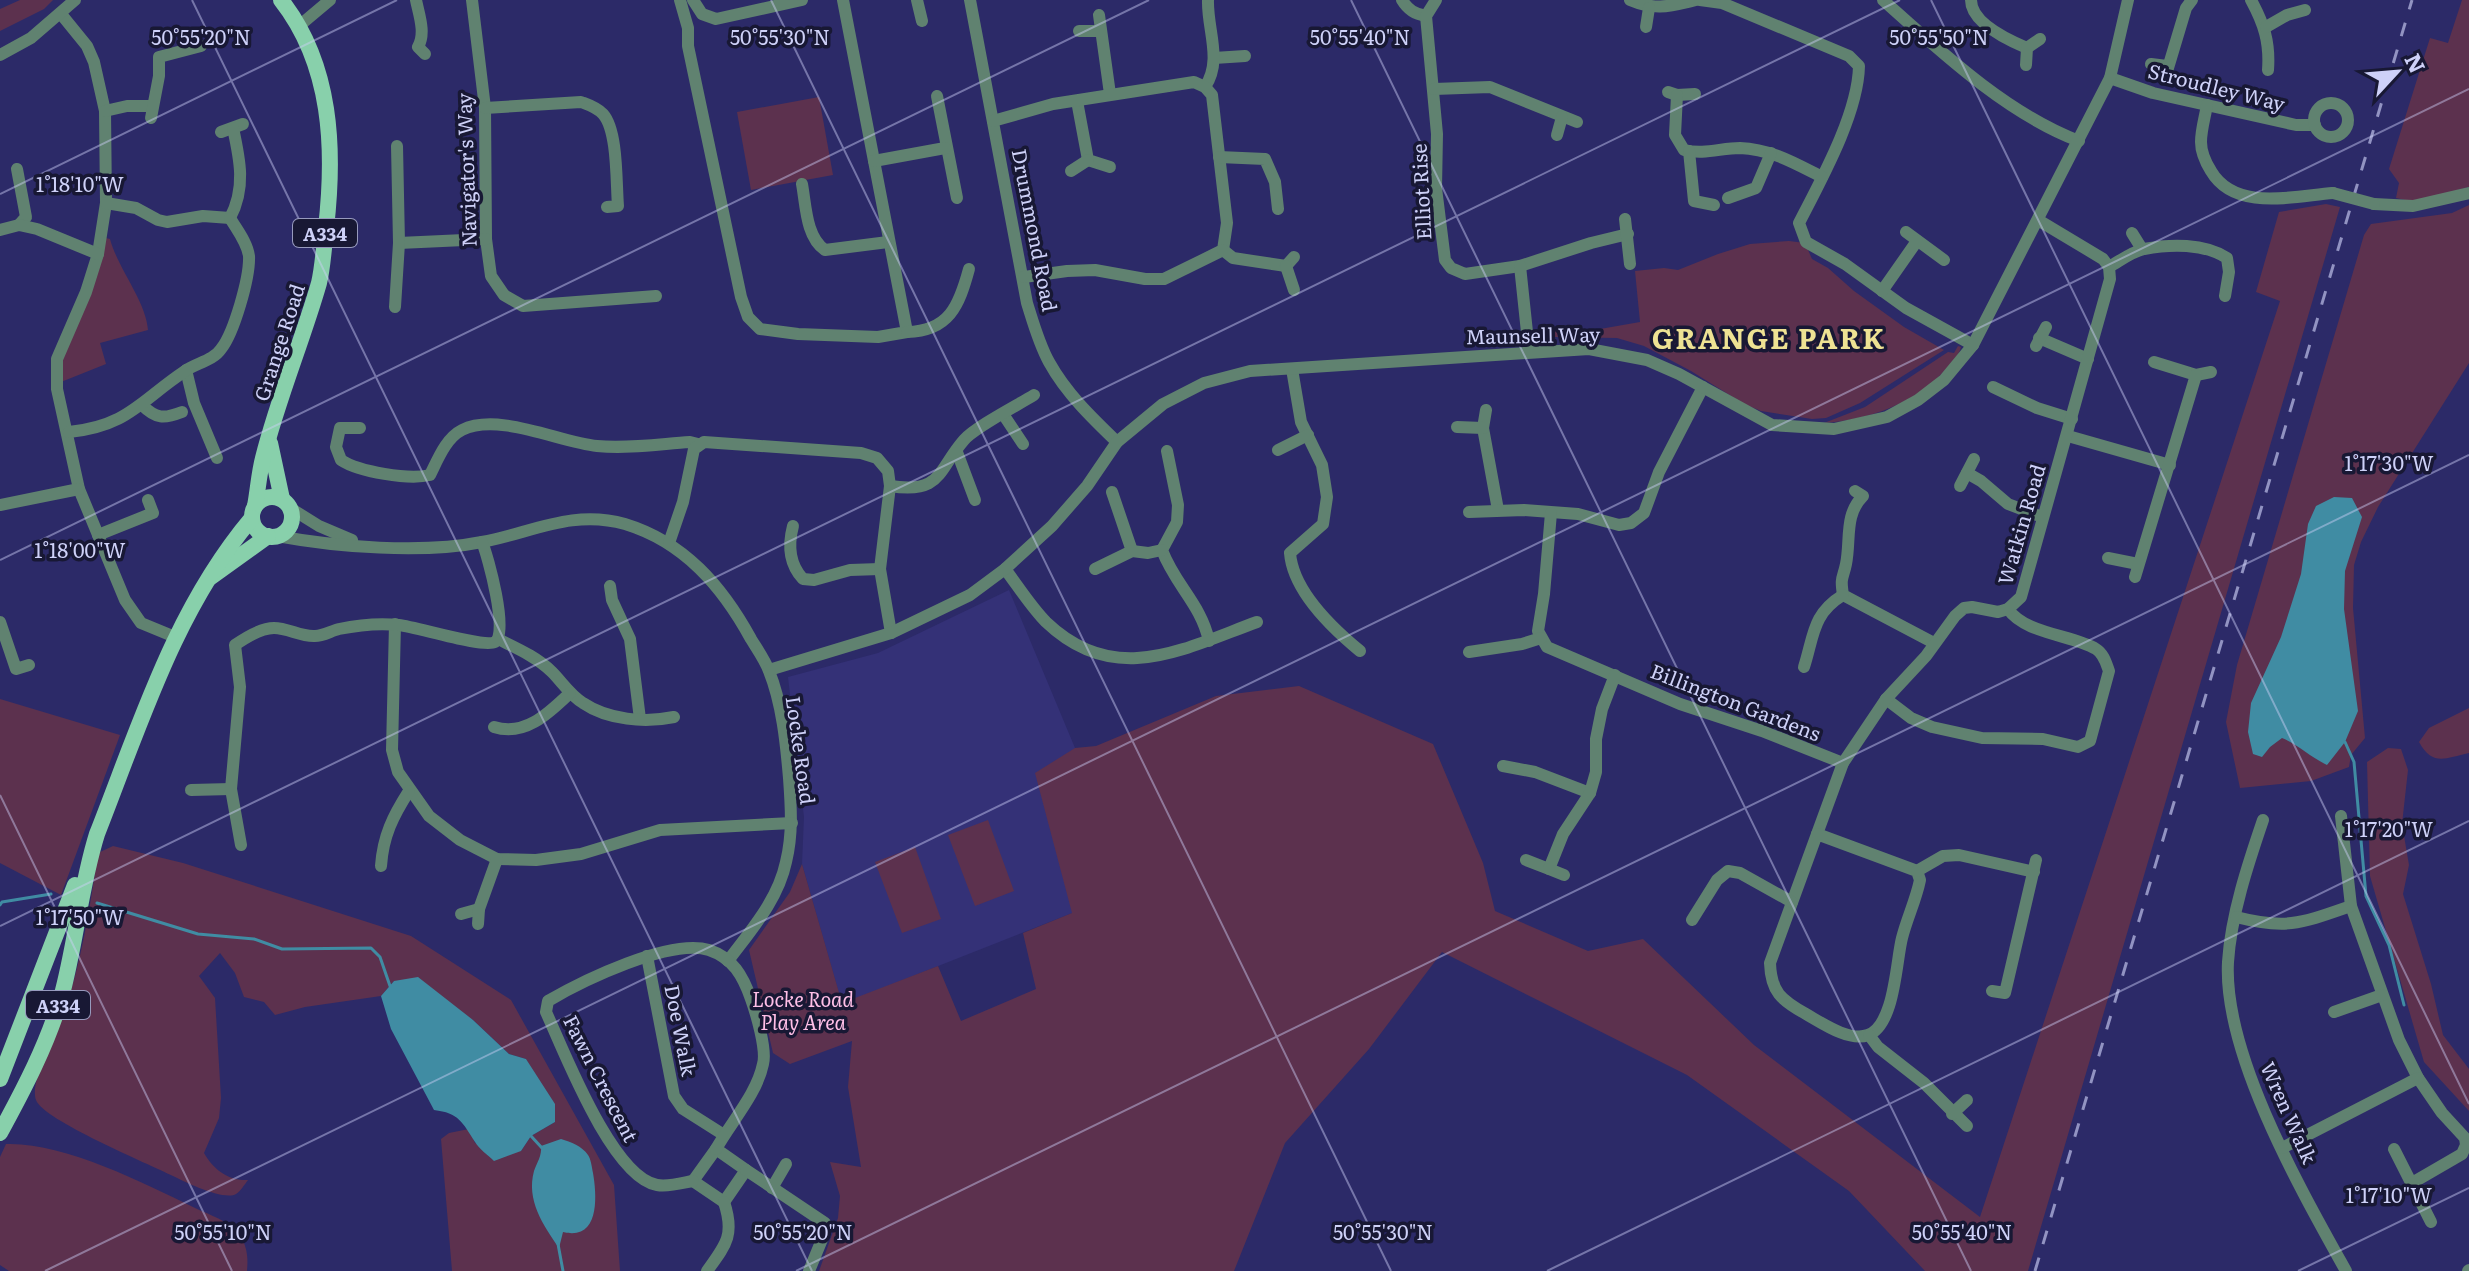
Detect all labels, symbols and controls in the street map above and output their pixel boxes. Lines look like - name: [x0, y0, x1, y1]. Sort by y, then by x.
- text: 50°55'20"N: [151, 21, 251, 51]
- text: 50°55'30"N: [730, 21, 830, 51]
- text: 50°55'40"N: [1310, 21, 1410, 51]
- text: 50°55'50"N: [1889, 21, 1989, 51]
- north arrow: [2357, 32, 2437, 112]
- text: N: [2397, 47, 2435, 78]
- street label: Stroudley Way: [2145, 55, 2289, 118]
- street label: Navigator's Way: [447, 92, 483, 248]
- street label: Elliot Rise: [1402, 143, 1438, 241]
- street label: Drummond Road: [1006, 146, 1066, 314]
- text: 1°18'10"W: [36, 168, 124, 198]
- road number: A334: [293, 219, 357, 247]
- street label: Grange Road: [245, 279, 311, 405]
- district label: GRANGE PARK: [1652, 316, 1886, 358]
- street label: Maunsell Way: [1465, 318, 1601, 350]
- text: 1°17'30"W: [2344, 447, 2434, 477]
- street label: Watkin Road: [1988, 460, 2052, 588]
- text: 1°18'00"W: [34, 534, 126, 564]
- street label: Billington Gardens: [1646, 655, 1826, 747]
- street label: Locke Road: [780, 694, 824, 806]
- text: 1°17'20"W: [2345, 813, 2433, 843]
- text: 1°17'50"W: [36, 901, 124, 931]
- street label: Doe Walk: [658, 982, 706, 1079]
- park label: Locke Road Play Area: [752, 983, 854, 1036]
- road number: A334: [26, 991, 90, 1019]
- street label: Fawn Crescent: [557, 1009, 647, 1147]
- street label: Wren Walk: [2254, 1056, 2326, 1169]
- text: 1°17'10"W: [2346, 1179, 2432, 1209]
- text: 50°55'10"N: [174, 1216, 272, 1246]
- text: 50°55'20"N: [753, 1216, 853, 1246]
- text: 50°55'30"N: [1333, 1216, 1433, 1246]
- text: 50°55'40"N: [1912, 1216, 2012, 1246]

